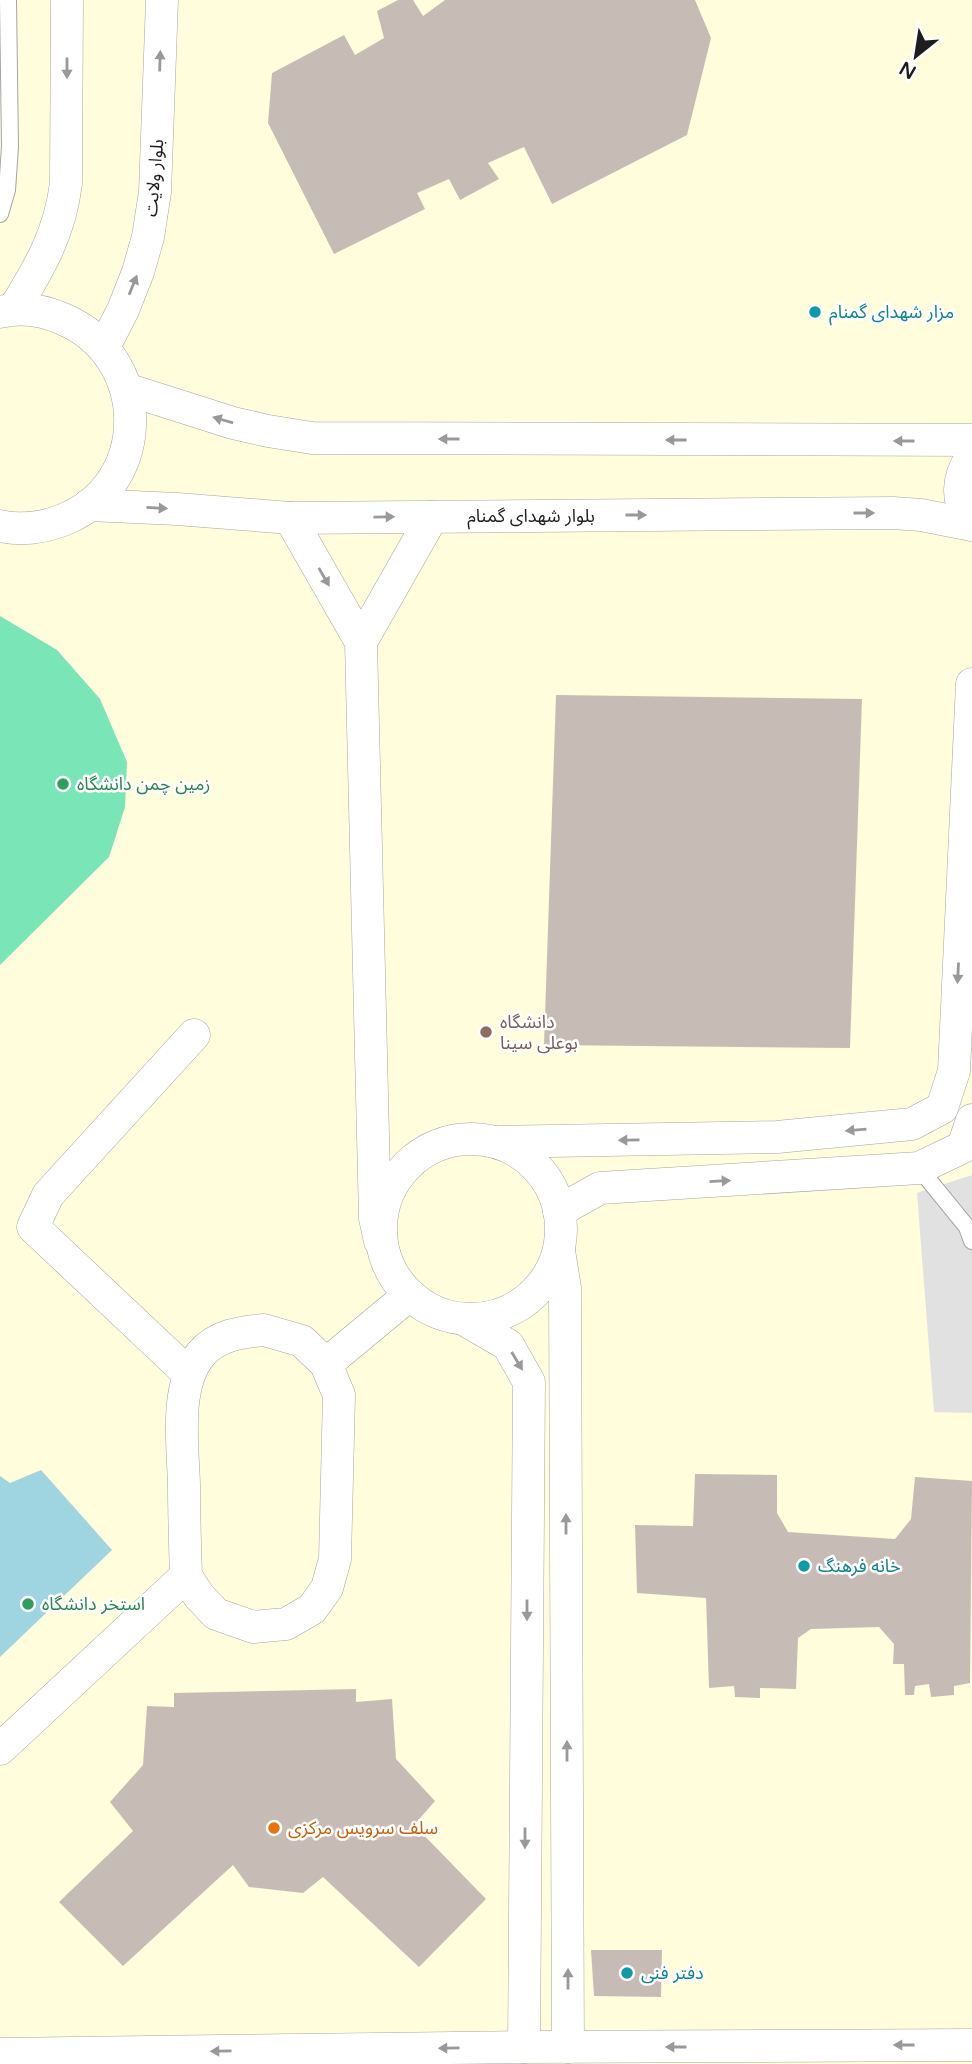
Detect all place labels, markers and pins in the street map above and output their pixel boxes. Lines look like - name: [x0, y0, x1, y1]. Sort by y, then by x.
- place label: مزار شهدای گمنام: [829, 301, 954, 326]
- marker: مزار شهدای گمنام: [807, 304, 823, 320]
- place label: زمین چمن دانشگاه: [77, 773, 210, 795]
- marker: زمین چمن دانشگاه: [55, 776, 71, 792]
- place label: دانشگاه بوعلی سینا: [500, 1011, 578, 1054]
- marker: دانشگاه بوعلی سینا: [478, 1024, 494, 1040]
- place label: خانه فرهنگ: [818, 1555, 901, 1577]
- marker: خانه فرهنگ: [796, 1558, 812, 1574]
- place label: استخر دانشگاه: [42, 1593, 145, 1615]
- marker: استخر دانشگاه: [20, 1596, 36, 1612]
- place label: سلف سرویس مرکزی: [288, 1817, 438, 1839]
- marker: سلف سرویس مرکزی: [266, 1820, 282, 1836]
- place label: دفتر فنی: [641, 1962, 704, 1984]
- marker: دفتر فنی: [619, 1965, 635, 1981]

